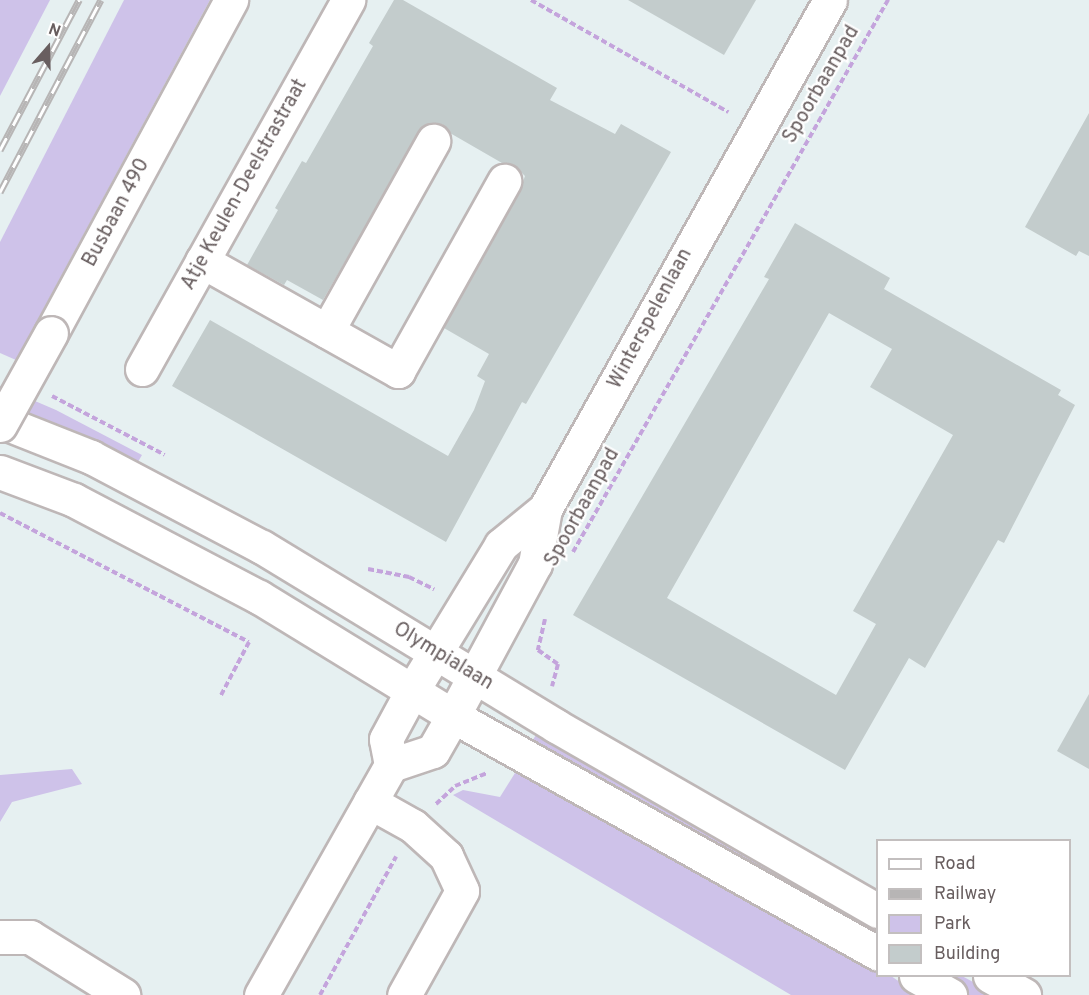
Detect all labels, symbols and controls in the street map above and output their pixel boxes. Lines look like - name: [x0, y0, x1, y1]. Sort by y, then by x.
- north arrow: [18, 18, 78, 78]
- text: N: [45, 20, 63, 42]
- street label: Spoorbaanpad: [779, 22, 865, 148]
- street label: Atje Keulen-Deelstrastraat: [177, 75, 313, 295]
- street label: Busbaan 490: [78, 155, 156, 271]
- street label: Winterspelenlaan: [604, 245, 698, 393]
- street label: Spoorbaanpad: [541, 445, 625, 571]
- street label: Olympialaan: [389, 618, 497, 696]
- legend: [876, 839, 1071, 977]
- text: Road: [934, 853, 976, 876]
- text: Railway: [934, 883, 996, 906]
- text: Park: [934, 913, 971, 936]
- text: Building: [934, 943, 1000, 966]

